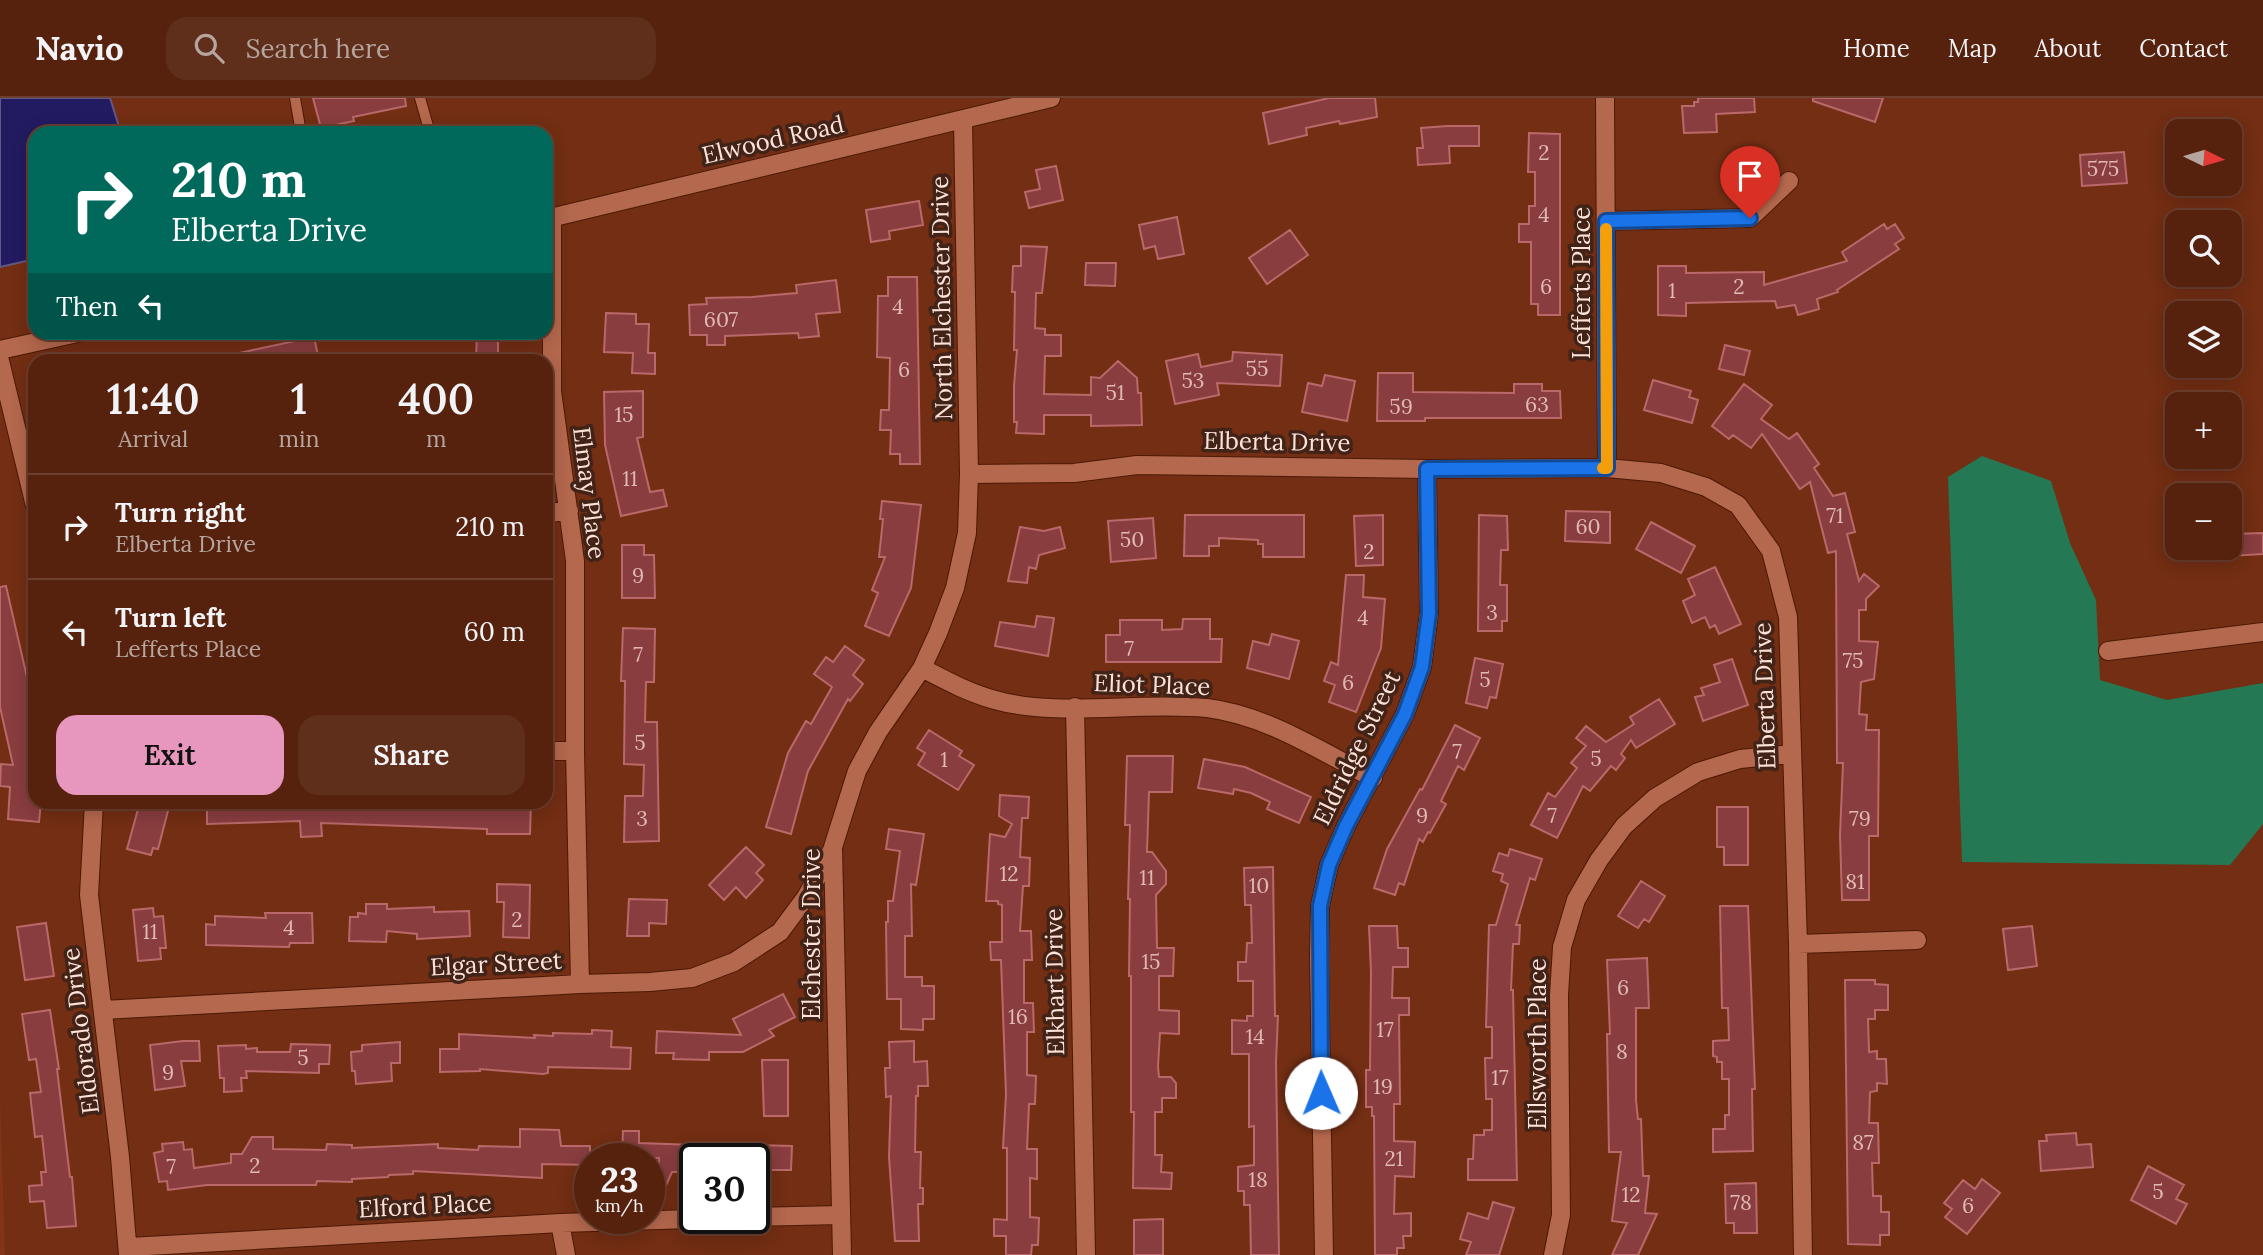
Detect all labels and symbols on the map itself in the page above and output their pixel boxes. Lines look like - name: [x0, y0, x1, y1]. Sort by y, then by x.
- street label: Elwood Road: [699, 108, 847, 171]
- north arrow: [2165, 119, 2242, 196]
- house number: 2: [1538, 139, 1550, 166]
- pin: [1720, 146, 1780, 218]
- house number: 575: [2087, 155, 2119, 182]
- street label: North Elchester Drive: [924, 176, 959, 420]
- house number: 4: [1538, 201, 1550, 228]
- street label: Lefferts Place: [1566, 207, 1597, 359]
- house number: 6: [1540, 273, 1552, 300]
- house number: 2: [1733, 273, 1745, 300]
- house number: 1: [1668, 277, 1676, 304]
- house number: 4: [892, 293, 904, 320]
- house number: 607: [704, 306, 739, 333]
- house number: 55: [1246, 355, 1268, 382]
- house number: 6: [898, 356, 910, 383]
- house number: 53: [1181, 367, 1205, 394]
- house number: 51: [1105, 379, 1125, 406]
- house number: 63: [1525, 391, 1549, 418]
- house number: 59: [1389, 393, 1413, 420]
- house number: 15: [614, 401, 634, 428]
- street label: Elmay Place: [566, 425, 613, 561]
- street label: Elberta Drive: [1203, 425, 1351, 458]
- house number: 11: [622, 465, 638, 492]
- house number: 71: [1826, 502, 1844, 529]
- house number: 60: [1575, 513, 1601, 540]
- house number: 50: [1120, 526, 1144, 553]
- house number: 2: [1363, 538, 1375, 565]
- house number: 9: [632, 562, 644, 589]
- house number: 3: [1486, 599, 1498, 626]
- house number: 4: [1357, 604, 1369, 631]
- street label: Elberta Drive: [1746, 622, 1783, 770]
- house number: 7: [1124, 635, 1134, 662]
- house number: 7: [633, 641, 643, 668]
- house number: 75: [1842, 647, 1864, 674]
- street label: Eldridge Street: [1306, 665, 1408, 830]
- house number: 5: [1479, 666, 1491, 693]
- street label: Eliot Place: [1093, 667, 1211, 702]
- house number: 6: [1342, 669, 1354, 696]
- house number: 5: [634, 729, 646, 756]
- house number: 7: [1452, 738, 1462, 765]
- house number: 5: [1590, 745, 1602, 772]
- house number: 1: [940, 746, 948, 773]
- house number: 9: [1416, 802, 1428, 829]
- house number: 7: [1547, 802, 1557, 829]
- house number: 3: [636, 805, 648, 832]
- house number: 79: [1849, 805, 1871, 832]
- street label: Elchester Drive: [796, 848, 827, 1020]
- house number: 12: [1000, 860, 1018, 887]
- house number: 11: [1139, 864, 1155, 891]
- house number: 81: [1845, 868, 1865, 895]
- house number: 10: [1249, 872, 1269, 899]
- house number: 2: [511, 906, 523, 933]
- street label: Elkhart Drive: [1038, 908, 1071, 1056]
- house number: 4: [283, 914, 295, 941]
- house number: 11: [142, 918, 158, 945]
- street label: Elgar Street: [429, 945, 563, 982]
- street label: Eldorado Drive: [55, 946, 106, 1116]
- house number: 15: [1141, 948, 1161, 975]
- street label: Ellsworth Place: [1522, 958, 1553, 1130]
- house number: 6: [1617, 974, 1629, 1001]
- house number: 16: [1008, 1003, 1028, 1030]
- house number: 17: [1376, 1016, 1394, 1043]
- house number: 14: [1245, 1023, 1265, 1050]
- house number: 8: [1616, 1038, 1628, 1065]
- house number: 5: [297, 1044, 309, 1071]
- position arrow: [1284, 1056, 1358, 1130]
- house number: 9: [162, 1059, 174, 1086]
- house number: 17: [1491, 1064, 1509, 1091]
- house number: 19: [1373, 1073, 1393, 1100]
- house number: 87: [1852, 1129, 1874, 1156]
- speed limit sign: 30: [679, 1143, 770, 1234]
- house number: 21: [1385, 1145, 1403, 1172]
- house number: 2: [249, 1152, 261, 1179]
- house number: 7: [166, 1153, 176, 1180]
- house number: 18: [1248, 1166, 1268, 1193]
- house number: 5: [2152, 1178, 2164, 1205]
- house number: 12: [1622, 1181, 1640, 1208]
- street label: Elford Place: [358, 1187, 492, 1224]
- house number: 78: [1730, 1189, 1752, 1216]
- house number: 6: [1962, 1192, 1974, 1219]

